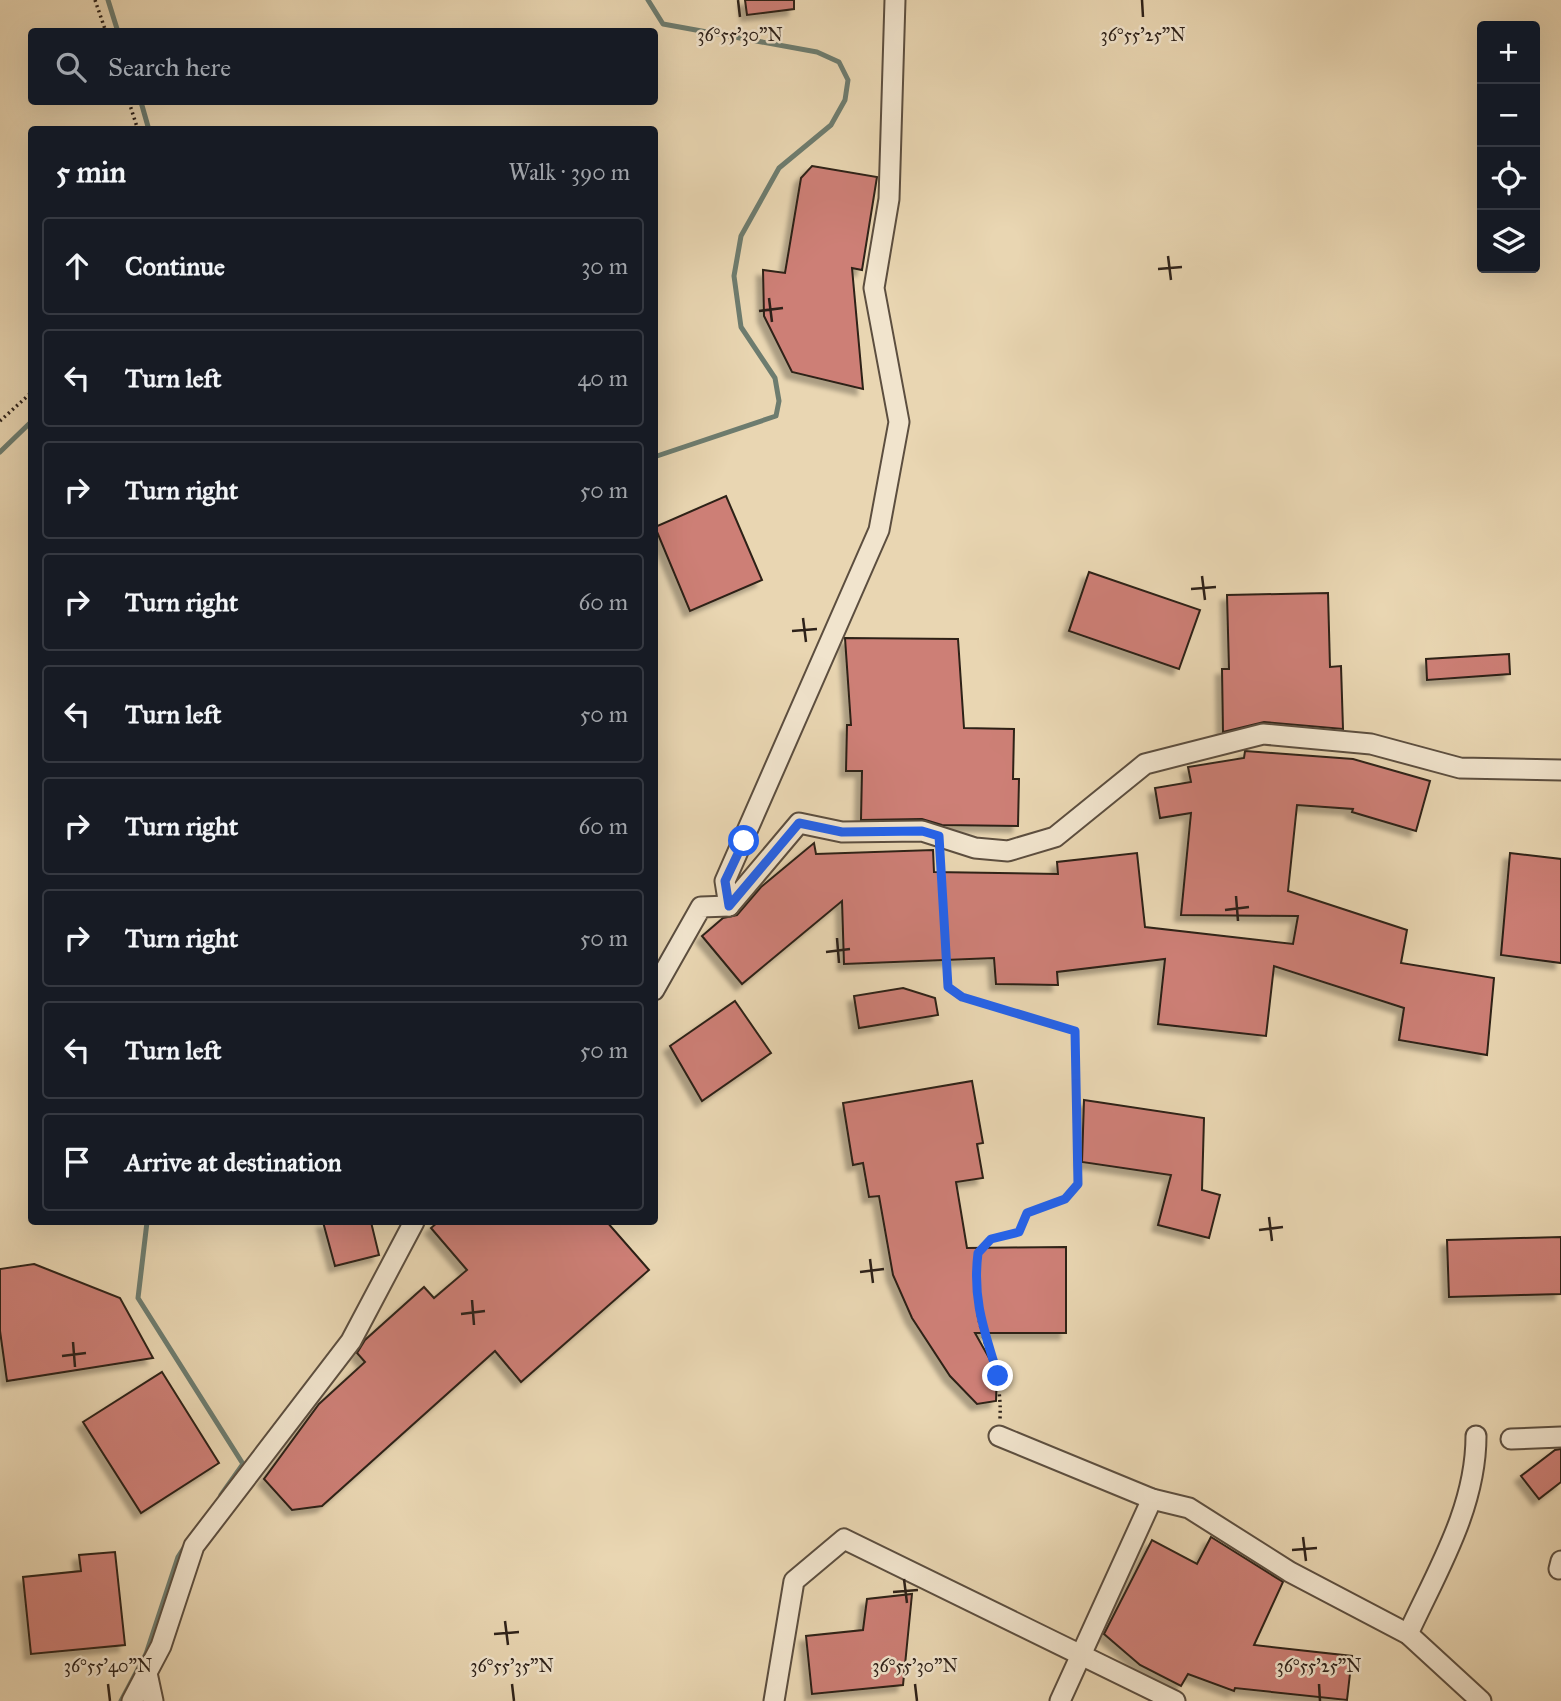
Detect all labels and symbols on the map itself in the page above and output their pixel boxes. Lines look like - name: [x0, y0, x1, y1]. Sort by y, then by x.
- text: 36°55'30"N: [697, 24, 783, 46]
- text: 36°55'25"N: [1101, 24, 1185, 46]
- route start: [728, 825, 759, 856]
- route end: [982, 1360, 1013, 1391]
- text: 36°55'40"N: [64, 1655, 152, 1677]
- text: 36°55'35"N: [470, 1655, 554, 1677]
- text: 36°55'30"N: [872, 1655, 958, 1677]
- text: 36°55'25"N: [1277, 1655, 1361, 1677]

